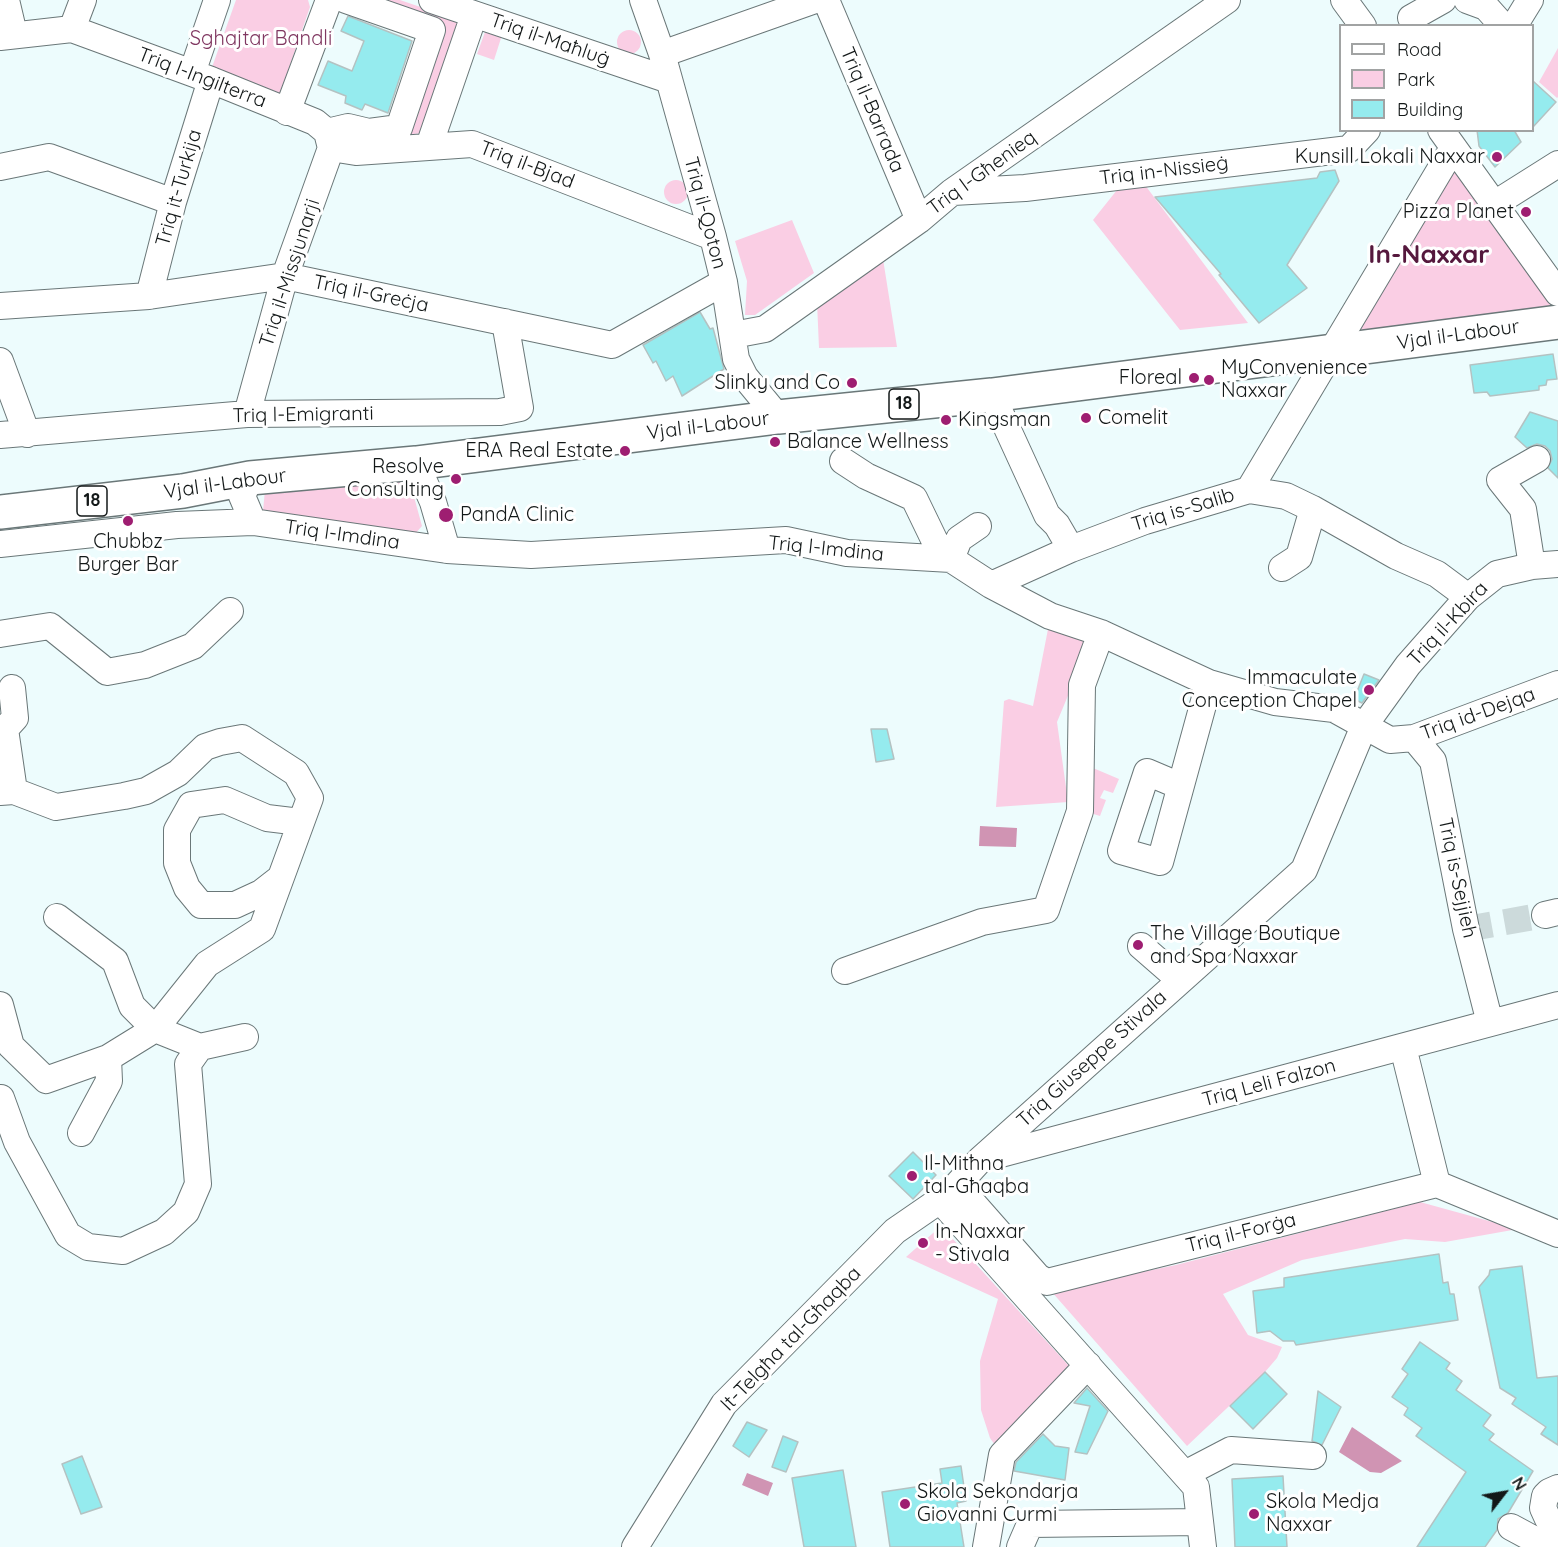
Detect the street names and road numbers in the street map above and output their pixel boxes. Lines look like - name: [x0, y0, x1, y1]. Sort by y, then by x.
- street label: Triq il-Maħluġ: [487, 8, 613, 72]
- street label: Triq l-Ingilterra: [134, 42, 270, 114]
- street label: Triq il-Barrada: [835, 44, 909, 176]
- street label: Triq l-Għenieq: [923, 125, 1041, 221]
- street label: Triq it-Turkija: [151, 127, 207, 249]
- street label: Triq il-Bjad: [476, 136, 578, 194]
- street label: Triq in-Nissieġ: [1098, 151, 1230, 191]
- street label: Triq il-Qoton: [679, 154, 731, 272]
- street label: Triq il-Missjunarji: [255, 196, 325, 350]
- street label: Triq il-Greċja: [311, 270, 431, 318]
- street label: Vjal il-Labour: [1395, 315, 1521, 355]
- road number: 18: [889, 389, 919, 419]
- street label: Triq l-Emigranti: [232, 402, 374, 428]
- street label: Vjal il-Labour: [645, 407, 771, 445]
- street label: Vjal il-Labour: [162, 464, 288, 504]
- street label: Triq is-Salib: [1129, 483, 1237, 537]
- road number: 18: [77, 486, 107, 516]
- street label: Triq l-Imdina: [283, 515, 401, 555]
- street label: Triq l-Imdina: [767, 531, 885, 567]
- street label: Triq il-Kbira: [1403, 577, 1493, 671]
- street label: Triq id-Dejqa: [1417, 682, 1539, 746]
- street label: Triq is-Sejjieh: [1433, 816, 1481, 940]
- street label: Triq Giuseppe Stivala: [1012, 985, 1172, 1133]
- street label: Triq Leli Falzon: [1200, 1054, 1338, 1112]
- street label: Triq il-Forġa: [1184, 1208, 1298, 1258]
- street label: It-Telgħa tal-Għaqba: [716, 1262, 866, 1416]

